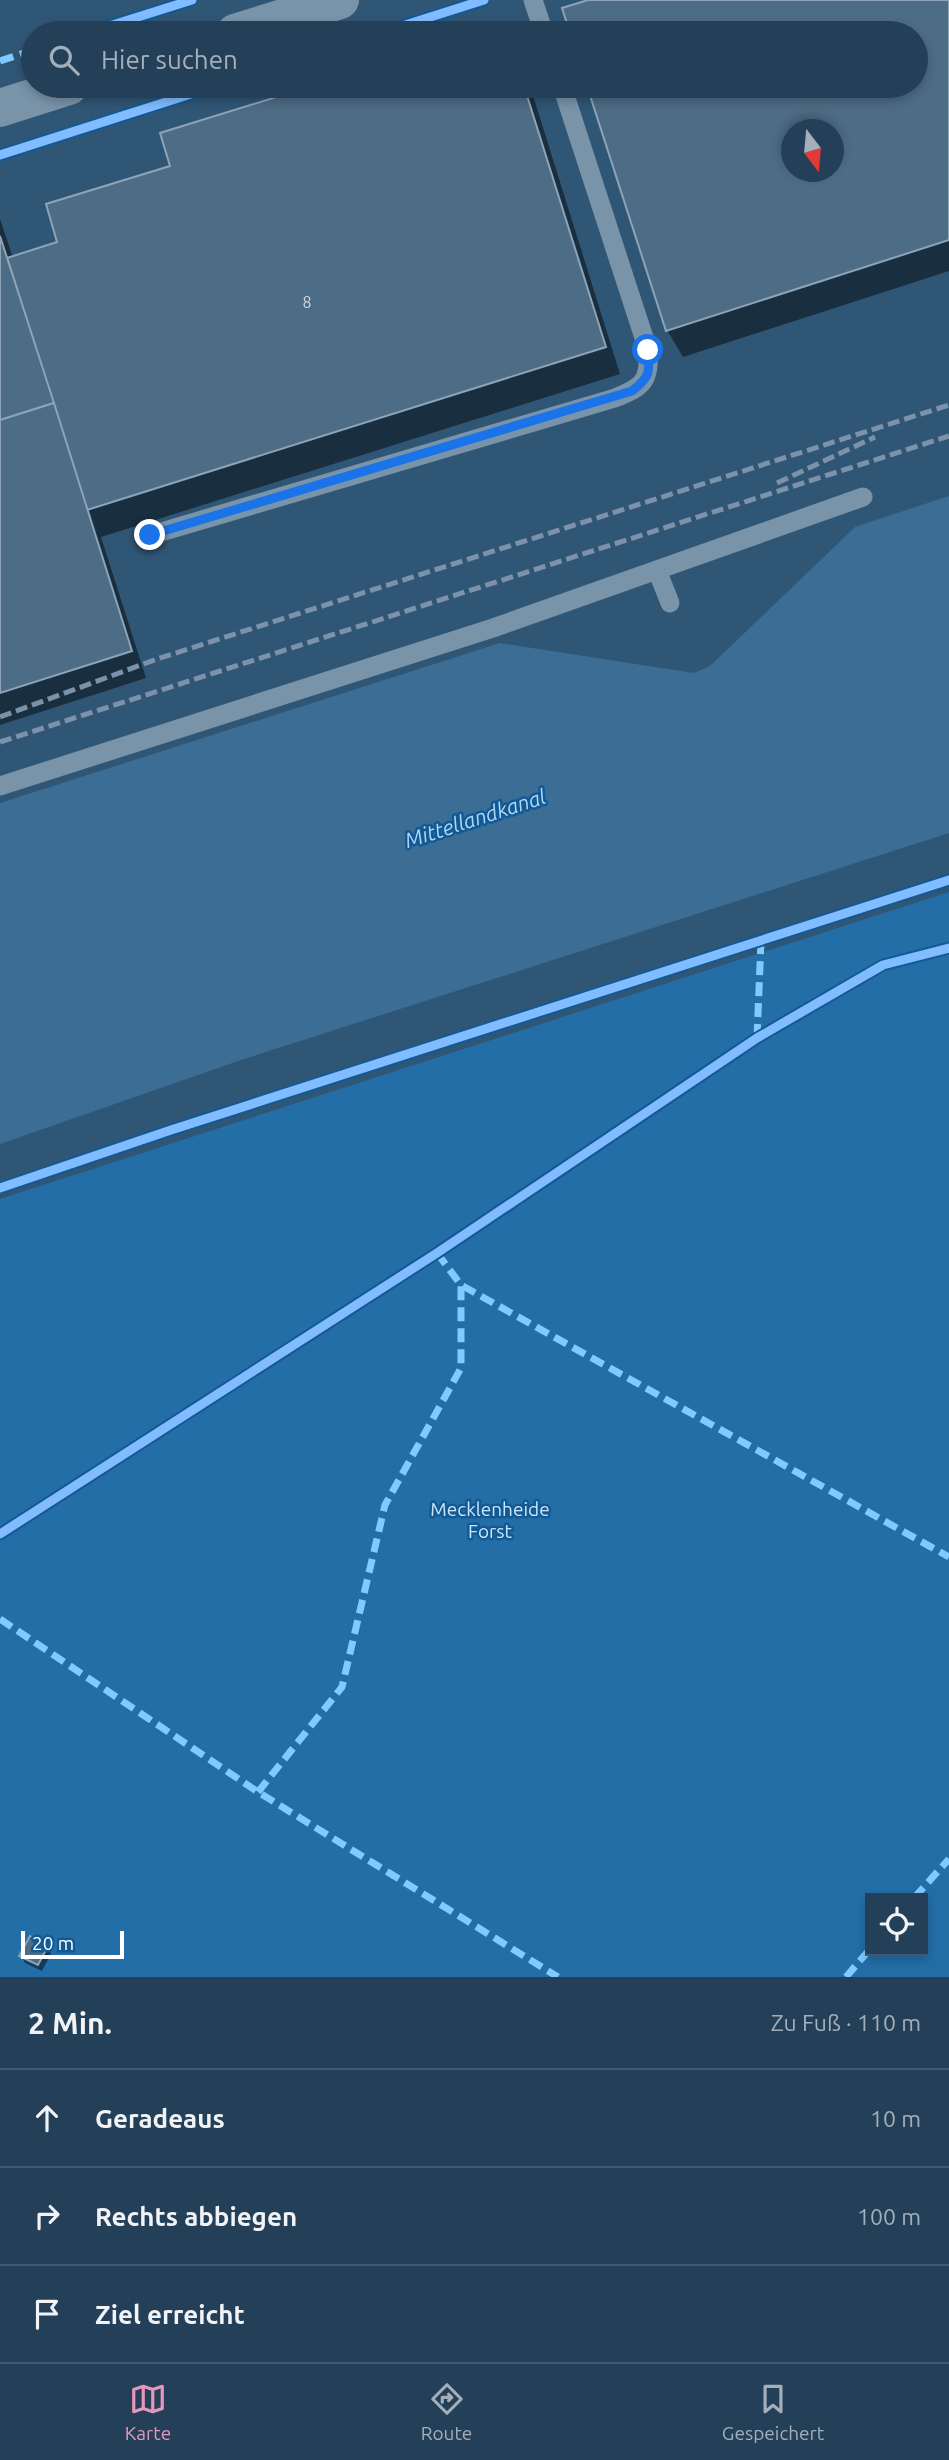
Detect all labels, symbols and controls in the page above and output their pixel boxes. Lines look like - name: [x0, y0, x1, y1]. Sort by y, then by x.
- search box: [21, 21, 928, 98]
- icon: search: [45, 41, 83, 79]
- text: Hier suchen: [101, 45, 238, 74]
- north arrow: [781, 119, 844, 182]
- house number: 8: [302, 293, 312, 311]
- route start: [632, 334, 663, 365]
- route end: [134, 519, 165, 550]
- water label: Mittellandkanal: [401, 784, 549, 852]
- park label: Mecklenheide Forst: [430, 1498, 550, 1542]
- map controls: [865, 1893, 928, 1956]
- button: locate: [865, 1893, 928, 1956]
- scale bar: [21, 1928, 124, 1960]
- text: 20 m: [32, 1932, 74, 1954]
- text: 2 Min.: [28, 2006, 112, 2040]
- text: Zu Fuß · 110 m: [771, 2010, 921, 2035]
- icon: ahead: [28, 2099, 66, 2137]
- text: Geradeaus: [95, 2104, 225, 2133]
- text: 10 m: [870, 2106, 921, 2131]
- icon: right: [28, 2197, 66, 2235]
- text: Rechts abbiegen: [95, 2202, 297, 2231]
- text: 100 m: [857, 2204, 921, 2229]
- icon: arrive: [28, 2295, 66, 2333]
- text: Ziel erreicht: [95, 2300, 245, 2329]
- tab: Karte: [125, 2380, 171, 2444]
- tab: Route: [421, 2380, 472, 2444]
- tab: Gespeichert: [722, 2380, 824, 2444]

